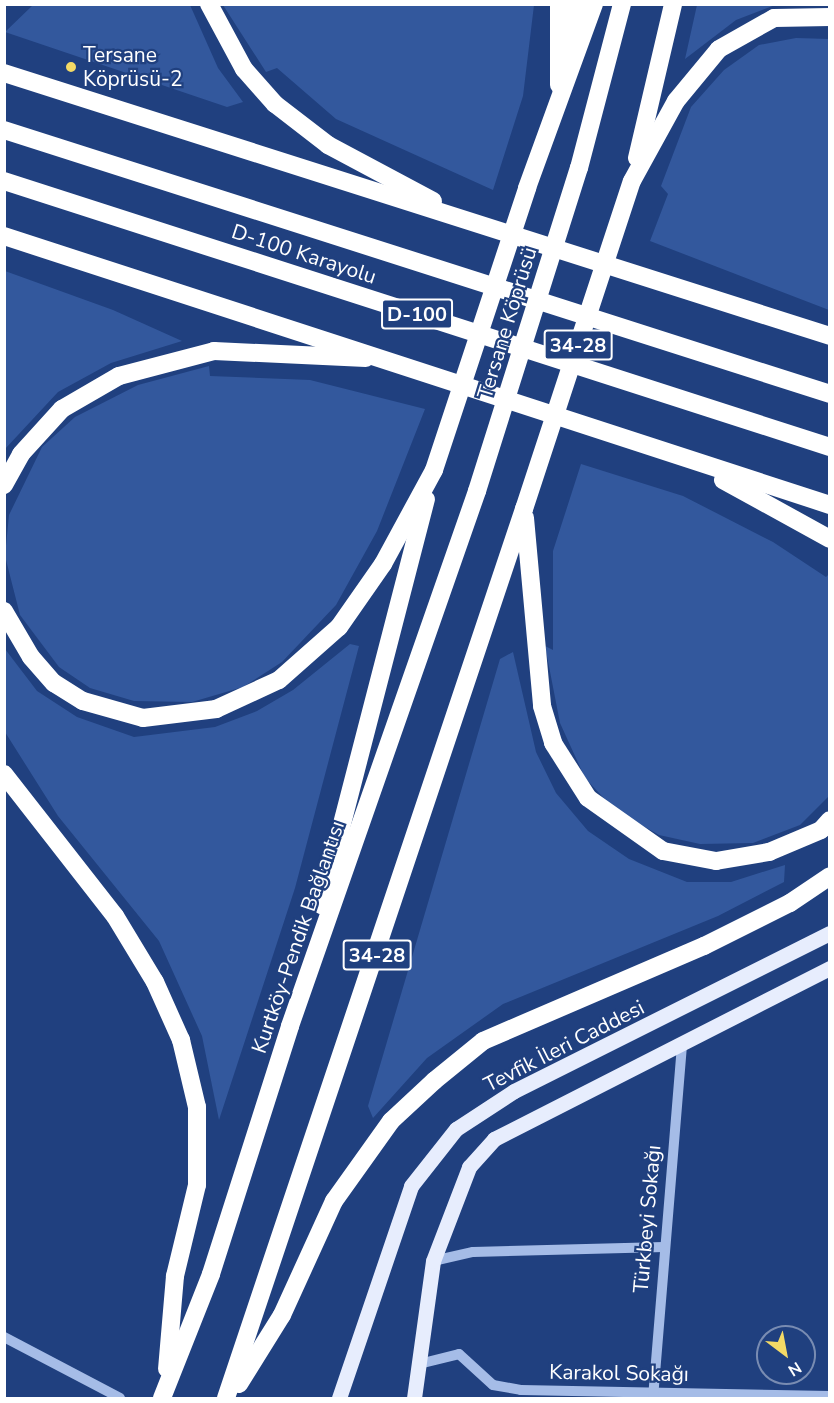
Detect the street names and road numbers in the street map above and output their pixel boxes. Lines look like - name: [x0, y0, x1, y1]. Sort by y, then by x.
- street label: D-100 Karayolu: [228, 219, 380, 289]
- street label: Tersane Köprüsü: [472, 244, 542, 402]
- road number: D-100: [381, 297, 453, 331]
- road number: 34-28: [544, 328, 612, 362]
- street label: Kurtköy-Pendik Bağlantısı: [246, 817, 350, 1057]
- road number: 34-28: [342, 938, 412, 972]
- street label: Tevfik İleri Caddesi: [480, 995, 648, 1097]
- street label: Türkbeyi Sokağı: [628, 1144, 666, 1294]
- street label: Karakol Sokağı: [549, 1359, 689, 1387]

